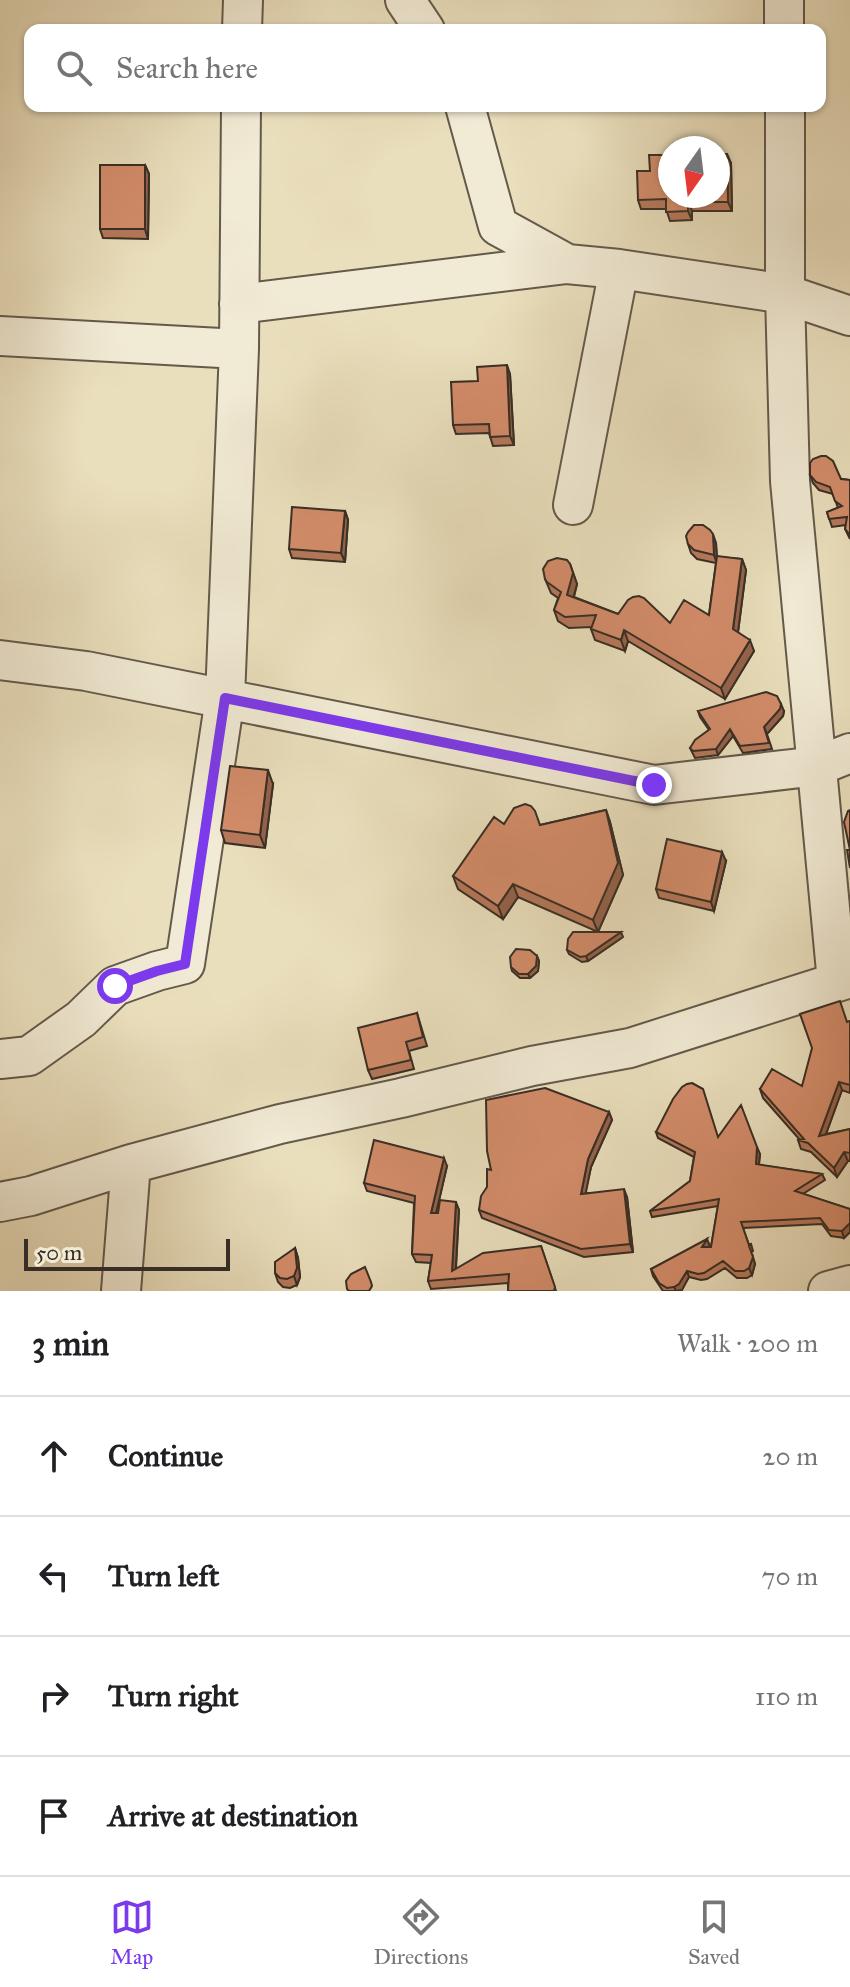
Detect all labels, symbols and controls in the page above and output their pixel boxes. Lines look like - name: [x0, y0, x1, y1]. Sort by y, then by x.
- search box: [24, 24, 826, 112]
- icon: search: [52, 46, 96, 90]
- text: Search here: [116, 50, 258, 86]
- north arrow: [658, 136, 730, 208]
- route end: [636, 767, 672, 803]
- route start: [97, 968, 133, 1004]
- scale bar: [24, 1235, 230, 1271]
- text: 50 m: [36, 1239, 82, 1266]
- text: 3 min: [32, 1323, 109, 1364]
- text: Walk · 200 m: [677, 1327, 818, 1359]
- icon: ahead: [32, 1434, 76, 1478]
- text: Continue: [108, 1438, 223, 1474]
- text: 20 m: [763, 1440, 818, 1472]
- icon: left: [32, 1554, 76, 1598]
- text: Turn left: [108, 1558, 219, 1594]
- text: 70 m: [762, 1560, 818, 1592]
- icon: right: [32, 1674, 76, 1718]
- text: Turn right: [108, 1678, 239, 1714]
- text: 110 m: [755, 1680, 818, 1712]
- icon: arrive: [32, 1794, 76, 1838]
- text: Arrive at destination: [108, 1798, 358, 1834]
- tab: Map: [110, 1895, 154, 1970]
- tab: Directions: [373, 1895, 468, 1970]
- tab: Saved: [688, 1895, 740, 1970]

